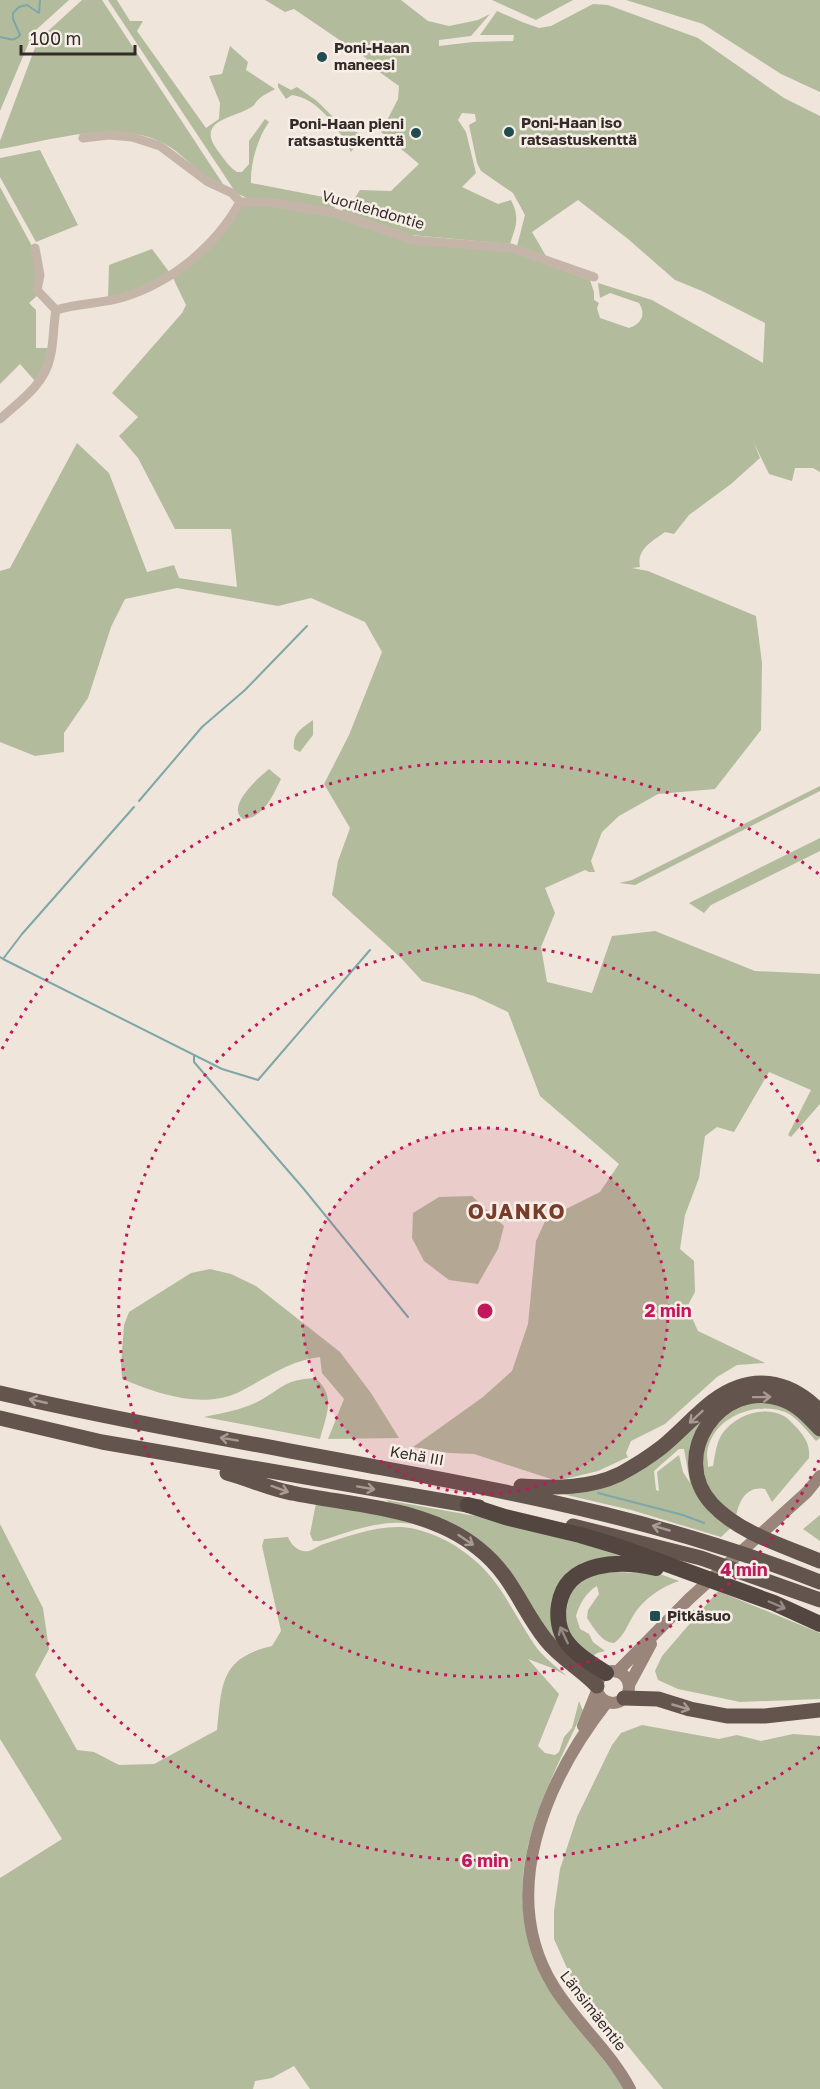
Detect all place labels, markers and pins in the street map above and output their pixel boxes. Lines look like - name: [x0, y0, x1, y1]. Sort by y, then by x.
- place label: Poni-Haan maneesi: [334, 38, 410, 73]
- marker: Poni-Haan maneesi: [315, 50, 329, 64]
- place label: Poni-Haan iso ratsastuskenttä: [521, 113, 637, 148]
- place label: Poni-Haan pieni ratsastuskenttä: [288, 114, 404, 149]
- marker: Poni-Haan iso ratsastuskenttä: [502, 125, 516, 139]
- marker: Poni-Haan pieni ratsastuskenttä: [409, 126, 423, 140]
- centre of rings: [475, 1301, 495, 1321]
- place label: Pitkäsuo: [667, 1606, 731, 1624]
- marker: Pitkäsuo: [648, 1609, 662, 1623]

